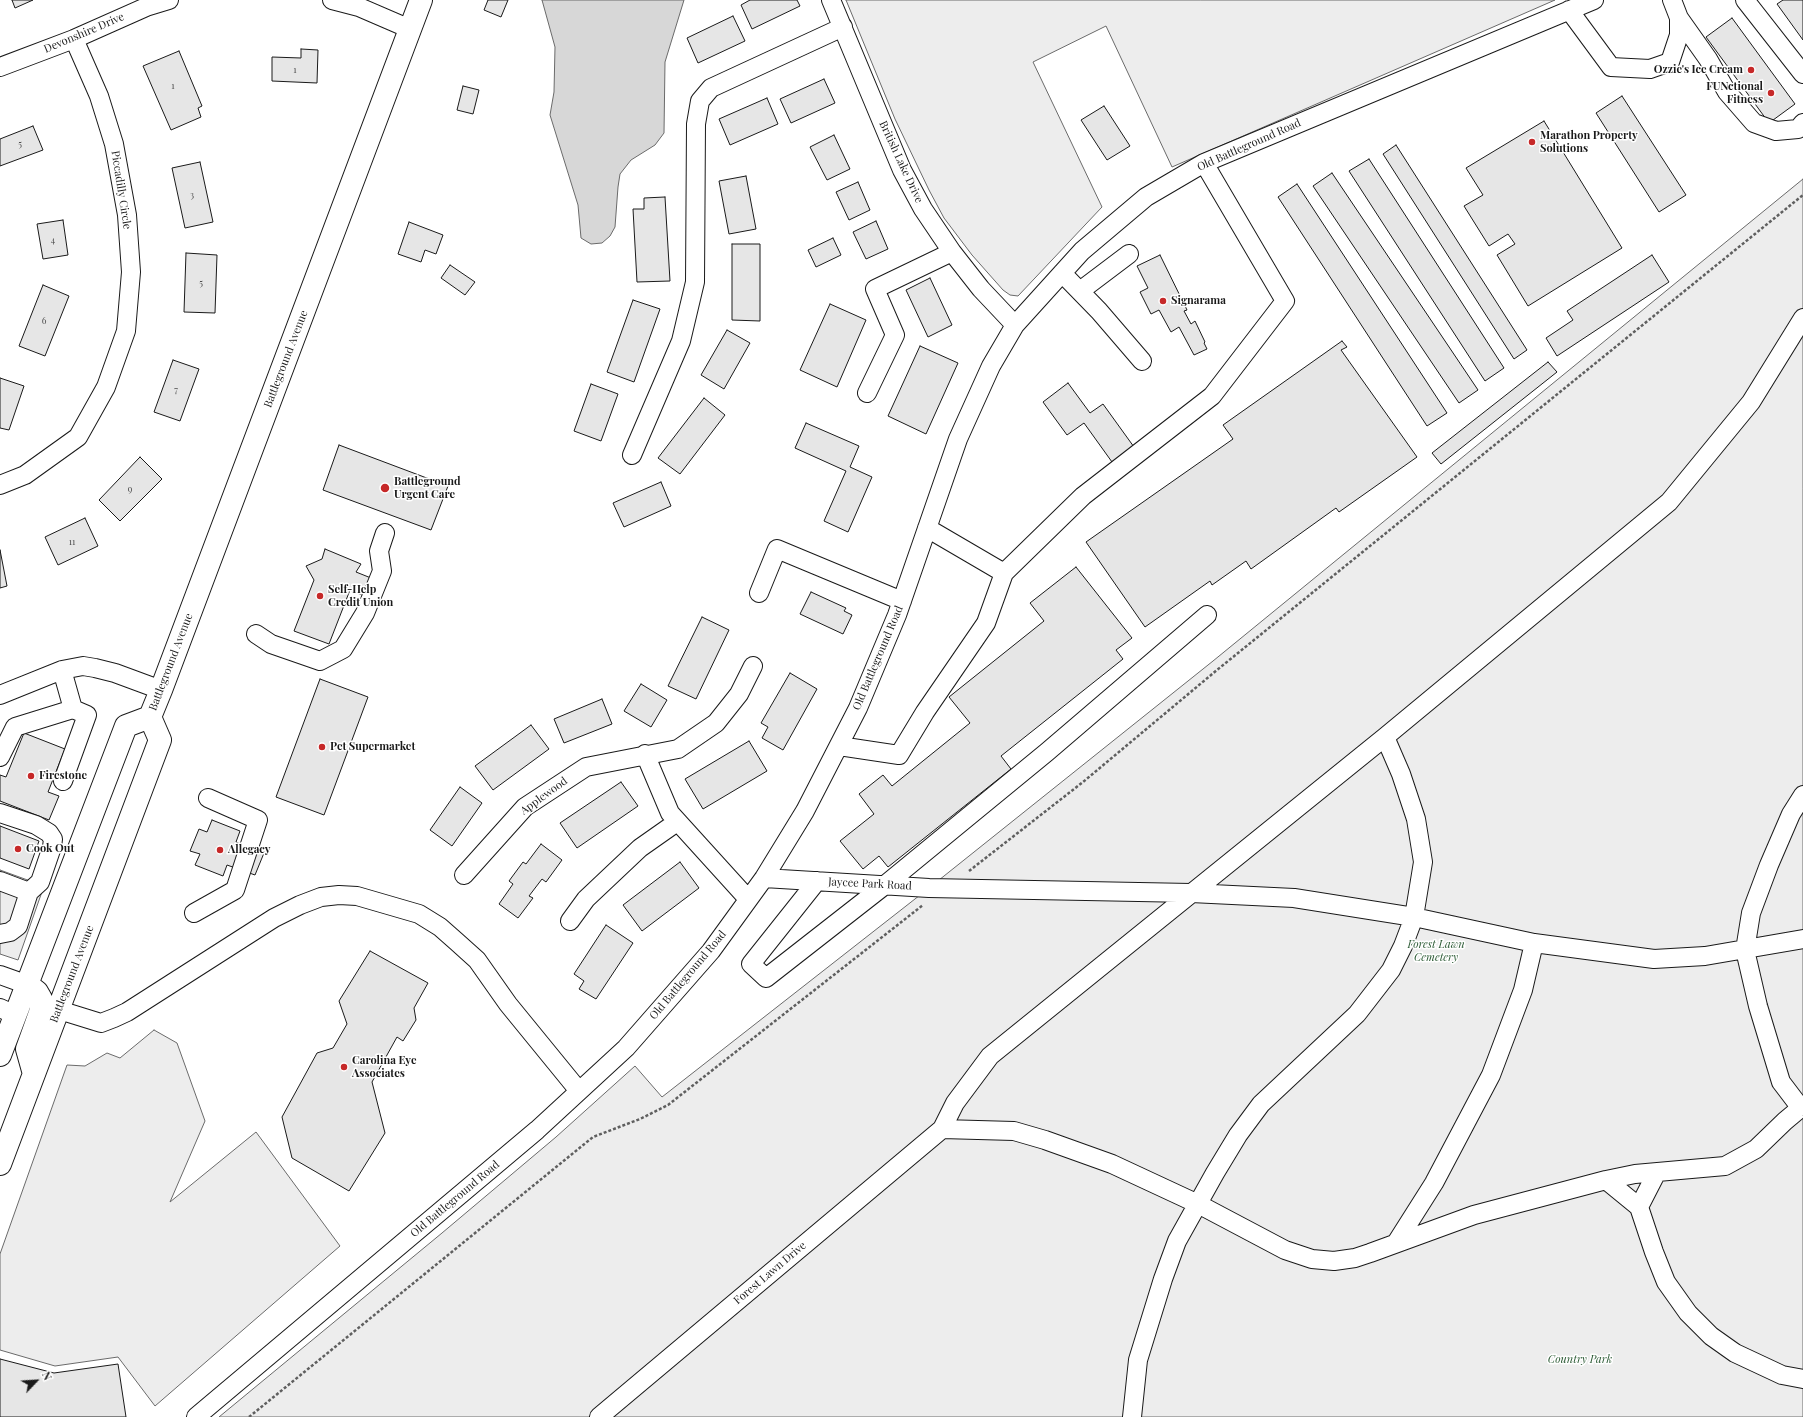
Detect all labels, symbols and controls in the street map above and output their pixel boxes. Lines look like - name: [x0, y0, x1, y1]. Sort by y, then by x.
- street label: Devonshire Drive: [42, 10, 126, 56]
- place label: Ozzie's Ice Cream: [1654, 63, 1743, 77]
- house number: 1: [293, 65, 297, 75]
- marker: Ozzie's Ice Cream: [1746, 65, 1756, 75]
- place label: FUNctional Fitness: [1706, 80, 1763, 106]
- house number: 1: [171, 81, 175, 91]
- marker: FUNctional Fitness: [1766, 88, 1776, 98]
- street label: Old Battleground Road: [1195, 116, 1303, 174]
- street label: British Lake Drive: [876, 119, 926, 205]
- place label: Marathon Property Solutions: [1540, 129, 1638, 155]
- marker: Marathon Property Solutions: [1527, 137, 1537, 147]
- house number: 5: [18, 139, 22, 149]
- street label: Piccadilly Circle: [108, 150, 134, 230]
- house number: 3: [190, 190, 194, 200]
- house number: 4: [51, 235, 55, 245]
- house number: 5: [199, 278, 203, 288]
- place label: Signarama: [1171, 294, 1226, 308]
- marker: Signarama: [1158, 296, 1168, 306]
- street label: Battleground Avenue: [261, 308, 311, 410]
- house number: 6: [42, 316, 46, 326]
- house number: 7: [174, 385, 178, 395]
- place label: Battleground Urgent Care: [394, 475, 461, 501]
- marker: Battleground Urgent Care: [379, 482, 391, 494]
- house number: 9: [128, 484, 132, 494]
- house number: 11: [69, 537, 75, 547]
- place label: Self-Help Credit Union: [328, 583, 393, 609]
- marker: Self-Help Credit Union: [315, 591, 325, 601]
- street label: Old Battleground Road: [850, 604, 906, 712]
- street label: Battleground Avenue: [146, 611, 196, 713]
- place label: Pet Supermarket: [330, 740, 415, 754]
- marker: Pet Supermarket: [317, 742, 327, 752]
- place label: Firestone: [39, 769, 87, 783]
- marker: Firestone: [26, 771, 36, 781]
- street label: Applewood: [518, 774, 570, 818]
- place label: Cook Out: [26, 842, 74, 856]
- place label: Allegacy: [228, 843, 270, 857]
- marker: Cook Out: [13, 844, 23, 854]
- marker: Allegacy: [215, 845, 225, 855]
- street label: Jaycee Park Road: [828, 875, 912, 893]
- street label: Battleground Avenue: [47, 923, 97, 1025]
- street label: Old Battleground Road: [647, 928, 729, 1022]
- park label: Forest Lawn Cemetery: [1407, 938, 1465, 964]
- place label: Carolina Eye Associates: [352, 1054, 416, 1080]
- marker: Carolina Eye Associates: [339, 1062, 349, 1072]
- street label: Old Battleground Road: [408, 1158, 502, 1240]
- street label: Forest Lawn Drive: [731, 1239, 809, 1307]
- park label: Country Park: [1548, 1353, 1612, 1367]
- north arrow: [16, 1361, 56, 1401]
- text: N: [39, 1369, 56, 1382]

